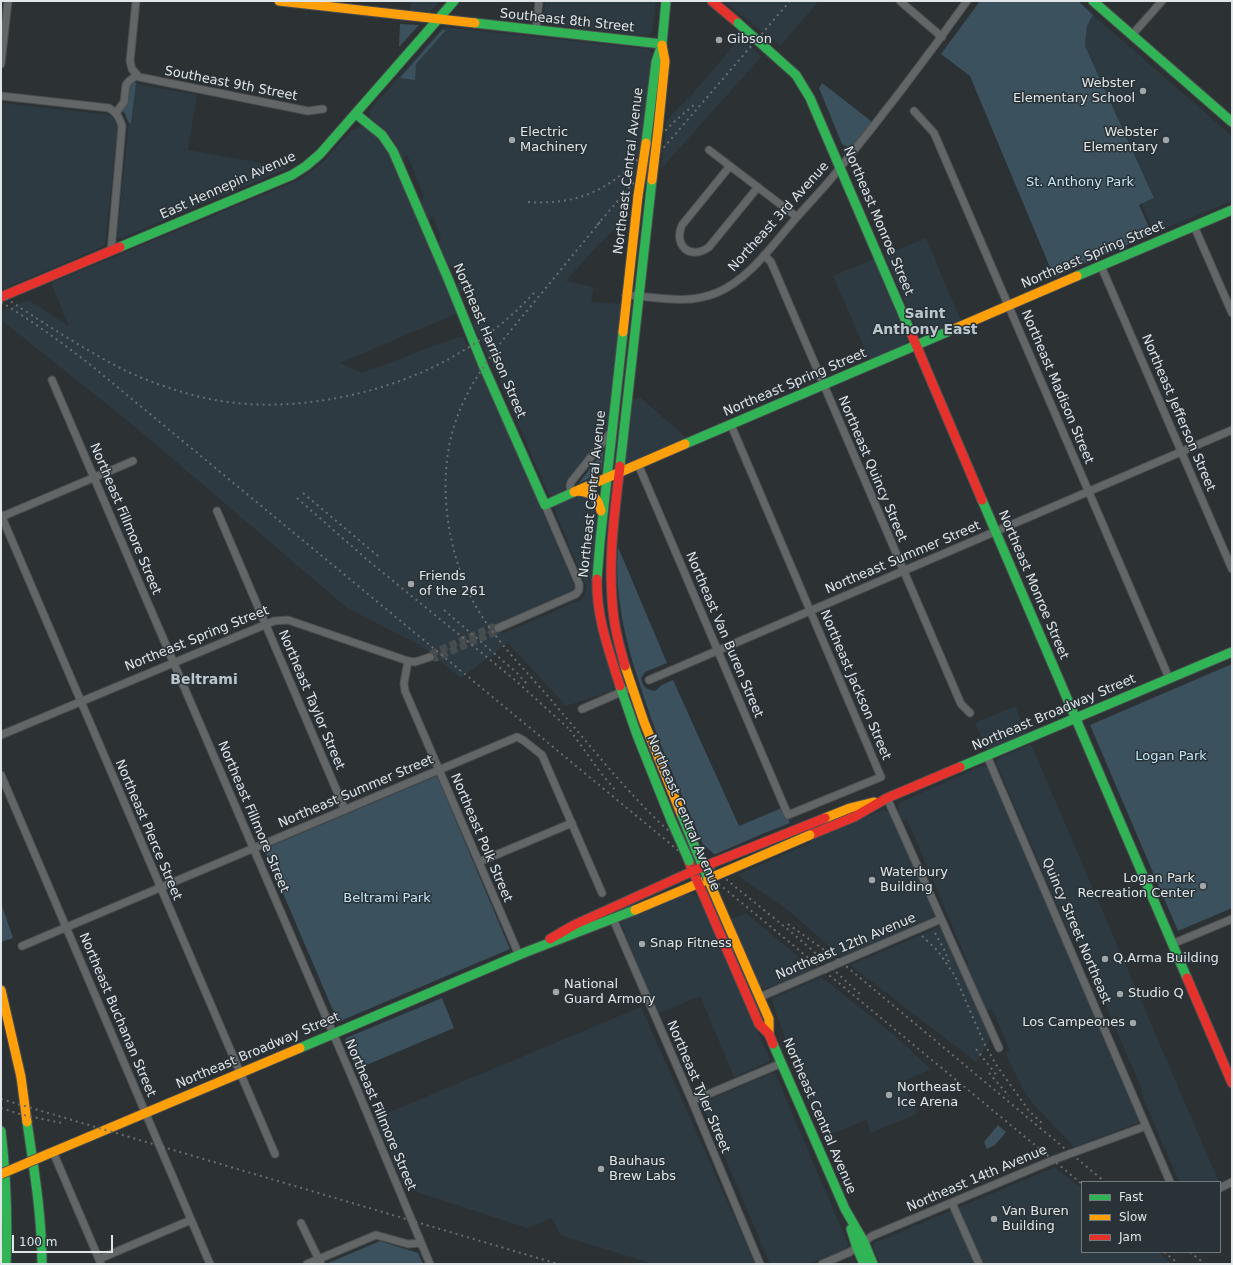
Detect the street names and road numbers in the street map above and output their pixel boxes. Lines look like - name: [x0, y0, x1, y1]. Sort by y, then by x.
- street label: Southeast 8th Street: [499, 6, 635, 36]
- street label: Southeast 9th Street: [163, 63, 299, 105]
- street label: Northeast Central Avenue: [611, 87, 647, 255]
- street label: Northeast Monroe Street: [839, 144, 917, 298]
- street label: East Hennepin Avenue: [158, 149, 298, 223]
- street label: Northeast 3rd Avenue: [726, 159, 832, 275]
- street label: Northeast Spring Street: [1019, 218, 1167, 292]
- street label: Northeast Harrison Street: [449, 261, 529, 421]
- street label: Northeast Madison Street: [1017, 308, 1097, 466]
- street label: Northeast Jefferson Street: [1138, 332, 1218, 494]
- street label: Northeast Spring Street: [721, 346, 869, 420]
- street label: Northeast Quincy Street: [834, 394, 910, 544]
- street label: Northeast Central Avenue: [576, 410, 610, 578]
- street label: Northeast Fillmore Street: [86, 441, 164, 597]
- street label: Northeast Monroe Street: [994, 508, 1072, 662]
- street label: Northeast Summer Street: [823, 518, 983, 598]
- street label: Northeast Van Buren Street: [682, 550, 766, 720]
- street label: Northeast Spring Street: [123, 603, 271, 675]
- street label: Northeast Jackson Street: [816, 608, 894, 762]
- street label: Northeast Taylor Street: [274, 628, 348, 772]
- street label: Northeast Broadway Street: [970, 671, 1138, 755]
- street label: Northeast Central Avenue: [643, 733, 723, 893]
- street label: Northeast Fillmore Street: [214, 739, 292, 895]
- street label: Northeast Summer Street: [276, 752, 436, 832]
- street label: Northeast Pierce Street: [111, 757, 185, 903]
- street label: Northeast Polk Street: [447, 771, 515, 905]
- street label: Quincy Street Northeast: [1038, 856, 1114, 1006]
- street label: Northeast 12th Avenue: [774, 910, 918, 984]
- street label: Northeast Buchanan Street: [75, 931, 159, 1099]
- street label: Northeast Broadway Street: [174, 1009, 342, 1093]
- street label: Northeast Tyler Street: [663, 1018, 733, 1156]
- street label: Northeast Central Avenue: [779, 1036, 859, 1196]
- street label: Northeast Fillmore Street: [341, 1037, 419, 1193]
- street label: Northeast 14th Avenue: [905, 1142, 1049, 1216]

